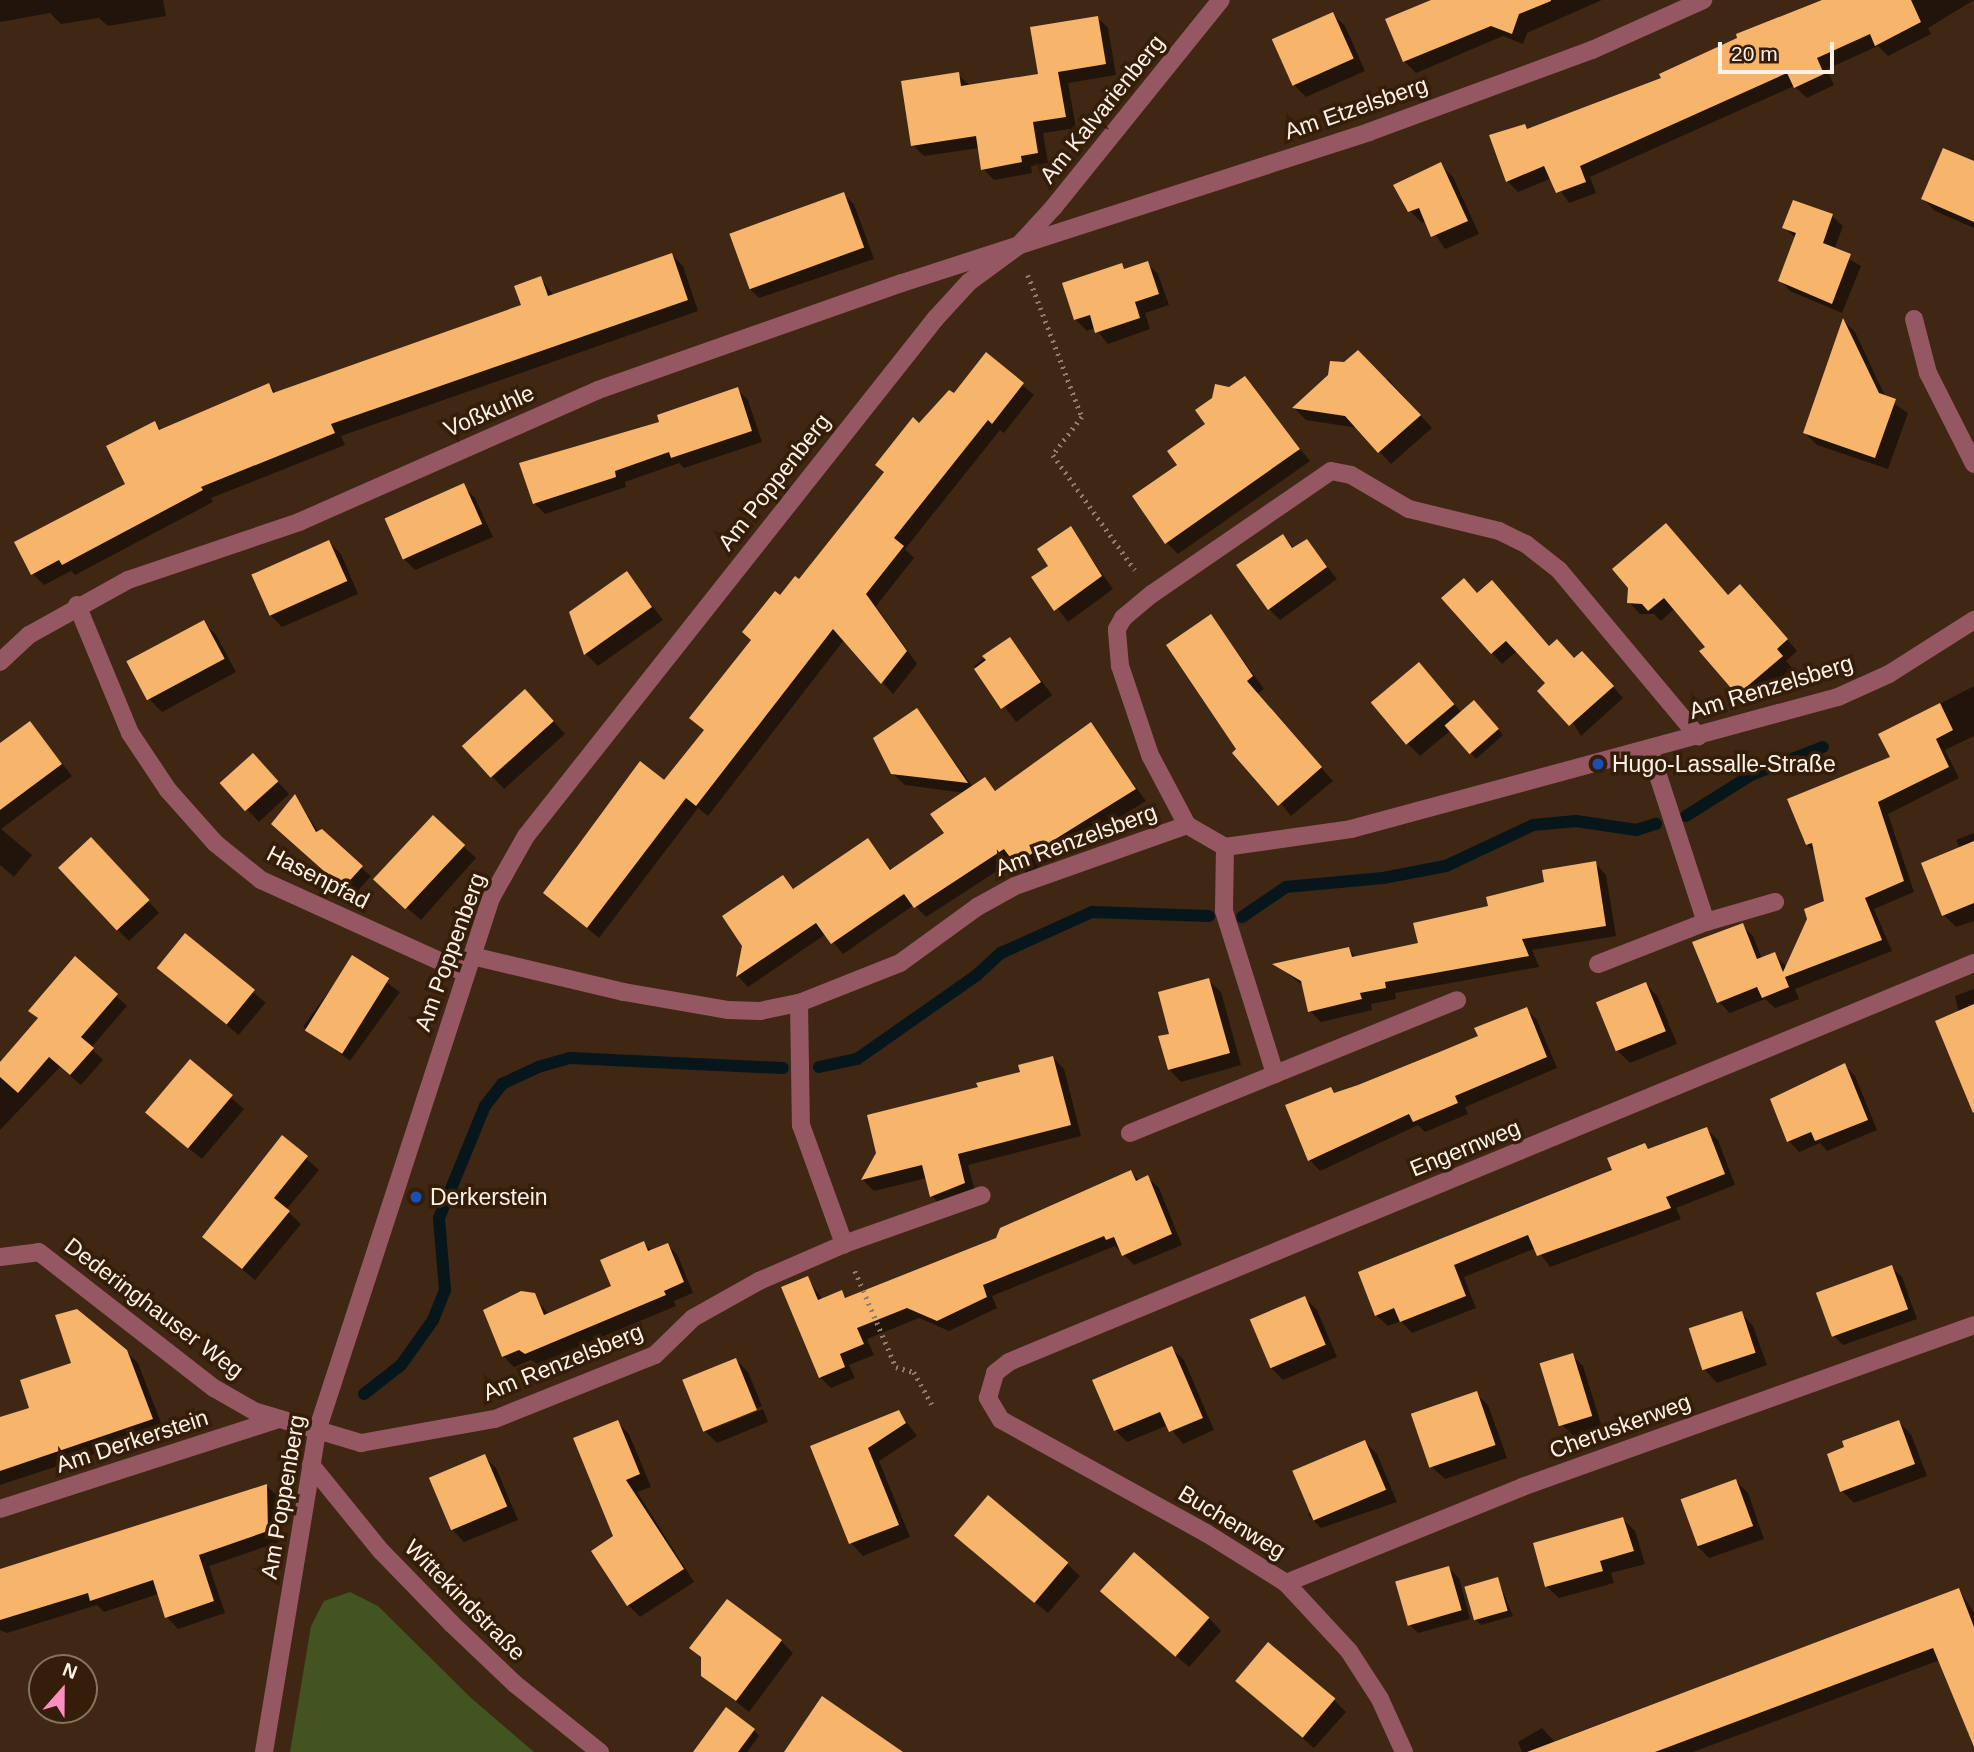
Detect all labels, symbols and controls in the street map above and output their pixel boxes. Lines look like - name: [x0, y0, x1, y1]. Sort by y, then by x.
- scale bar: [1722, 28, 1838, 72]
- street label: Am Kalvarienberg: [1034, 29, 1170, 189]
- text: 20 m: [1731, 42, 1778, 65]
- street label: Am Etzelsberg: [1281, 71, 1431, 145]
- street label: Voßkuhle: [440, 379, 538, 443]
- street label: Am Poppenberg: [712, 408, 836, 556]
- street label: Am Renzelsberg: [1686, 649, 1856, 725]
- place label: Hugo-Lassalle-Straße: [1612, 750, 1836, 778]
- marker: Hugo-Lassalle-Straße: [1590, 756, 1606, 772]
- street label: Am Renzelsberg: [991, 798, 1161, 882]
- street label: Hasenpfad: [262, 839, 374, 915]
- street label: Am Poppenberg: [409, 869, 491, 1035]
- street label: Engernweg: [1406, 1113, 1524, 1183]
- place label: Derkerstein: [430, 1183, 548, 1211]
- marker: Derkerstein: [408, 1189, 424, 1205]
- street label: Dederinghauser Weg: [59, 1232, 249, 1384]
- street label: Am Renzelsberg: [479, 1317, 647, 1407]
- street label: Cheruskerweg: [1546, 1388, 1694, 1464]
- street label: Am Derkerstein: [52, 1403, 212, 1479]
- street label: Am Poppenberg: [255, 1413, 311, 1581]
- street label: Buchenweg: [1173, 1479, 1291, 1565]
- street label: Wittekindstraße: [399, 1534, 531, 1666]
- north arrow: [28, 1654, 98, 1724]
- text: N: [60, 1659, 80, 1683]

